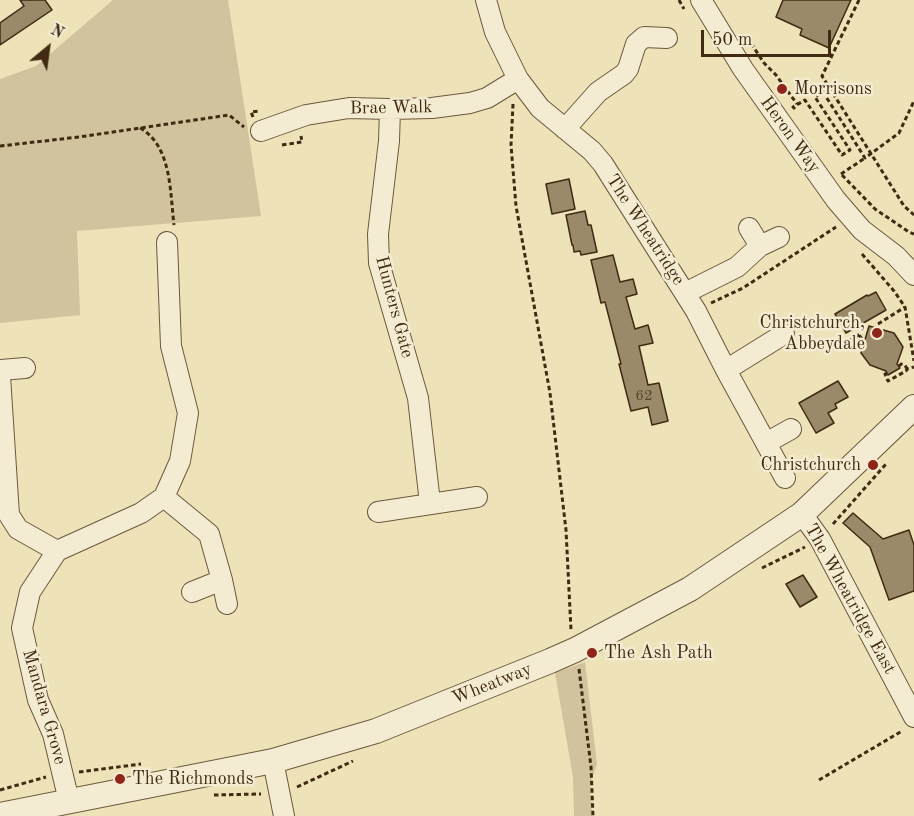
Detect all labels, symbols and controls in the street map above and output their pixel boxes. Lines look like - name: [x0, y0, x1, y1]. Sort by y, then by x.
- north arrow: [18, 18, 78, 78]
- scale bar: [704, 18, 834, 56]
- text: N: [47, 22, 66, 42]
- text: 50 m: [712, 31, 752, 49]
- place label: Morrisons: [794, 78, 872, 100]
- marker: Morrisons: [775, 82, 789, 96]
- street label: Heron Way: [755, 92, 825, 178]
- street label: Brae Walk: [349, 96, 433, 120]
- street label: The Wheatridge: [601, 170, 689, 290]
- street label: Hunters Gate: [370, 254, 418, 360]
- place label: Christchurch, Abbeydale: [759, 312, 865, 354]
- marker: Christchurch, Abbeydale: [870, 326, 884, 340]
- house number: 62: [635, 387, 653, 405]
- place label: Christchurch: [761, 454, 861, 476]
- marker: Christchurch: [866, 458, 880, 472]
- street label: The Wheatridge East: [800, 520, 900, 678]
- place label: The Ash Path: [604, 642, 713, 664]
- marker: The Ash Path: [585, 646, 599, 660]
- street label: Mandara Grove: [17, 647, 71, 767]
- street label: Wheatway: [449, 658, 535, 710]
- place label: The Richmonds: [132, 768, 253, 790]
- marker: The Richmonds: [113, 772, 127, 786]

